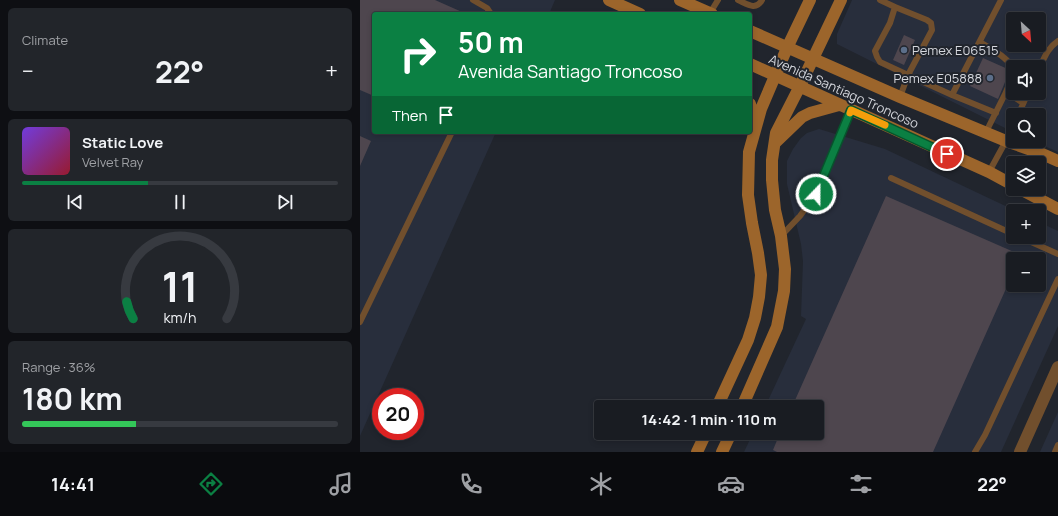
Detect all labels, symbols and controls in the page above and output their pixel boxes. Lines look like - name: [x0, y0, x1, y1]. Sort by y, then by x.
- north arrow: [1006, 12, 1046, 52]
- map controls: [1006, 12, 1046, 292]
- text: 50 m: [458, 23, 524, 61]
- icon: right: [392, 28, 444, 80]
- text: Climate: [22, 31, 68, 49]
- place label: Pemex E06515: [912, 41, 998, 59]
- marker: Pemex E06515: [899, 45, 909, 55]
- street label: Avenida Santiago Troncoso: [766, 50, 922, 132]
- text: 22°: [155, 51, 204, 92]
- text: −: [22, 56, 34, 86]
- text: +: [325, 56, 338, 86]
- text: Avenida Santiago Troncoso: [458, 59, 683, 83]
- button: sound: [1006, 60, 1046, 100]
- place label: Pemex E05888: [894, 69, 982, 87]
- marker: Pemex E05888: [985, 73, 995, 83]
- icon: arrive: [435, 104, 457, 126]
- text: Then: [392, 105, 427, 126]
- button: search: [1006, 108, 1046, 148]
- text: Static Love: [82, 132, 163, 153]
- pin: [930, 137, 964, 171]
- icon: arrive: [936, 143, 958, 165]
- text: Velvet Ray: [82, 153, 143, 171]
- button: layers: [1006, 156, 1046, 196]
- position arrow: [795, 173, 837, 215]
- icon: previous: [64, 191, 86, 213]
- icon: pause: [169, 191, 191, 213]
- icon: next: [274, 191, 296, 213]
- button: +: [1006, 204, 1046, 244]
- button: −: [1006, 252, 1046, 292]
- text: 11: [162, 258, 198, 314]
- text: km/h: [163, 308, 197, 327]
- text: Range · 36%: [22, 358, 96, 376]
- text: 180 km: [22, 378, 122, 419]
- speed limit sign: 20: [372, 388, 424, 440]
- text: 14:42 · 1 min · 110 m: [641, 409, 777, 430]
- icon: directions: [197, 470, 225, 498]
- icon: music: [327, 470, 355, 498]
- icon: phone: [457, 470, 485, 498]
- icon: climate: [587, 470, 615, 498]
- icon: car: [717, 470, 745, 498]
- icon: filters: [847, 470, 875, 498]
- text: 14:41: [51, 472, 95, 496]
- text: 22°: [977, 472, 1007, 496]

